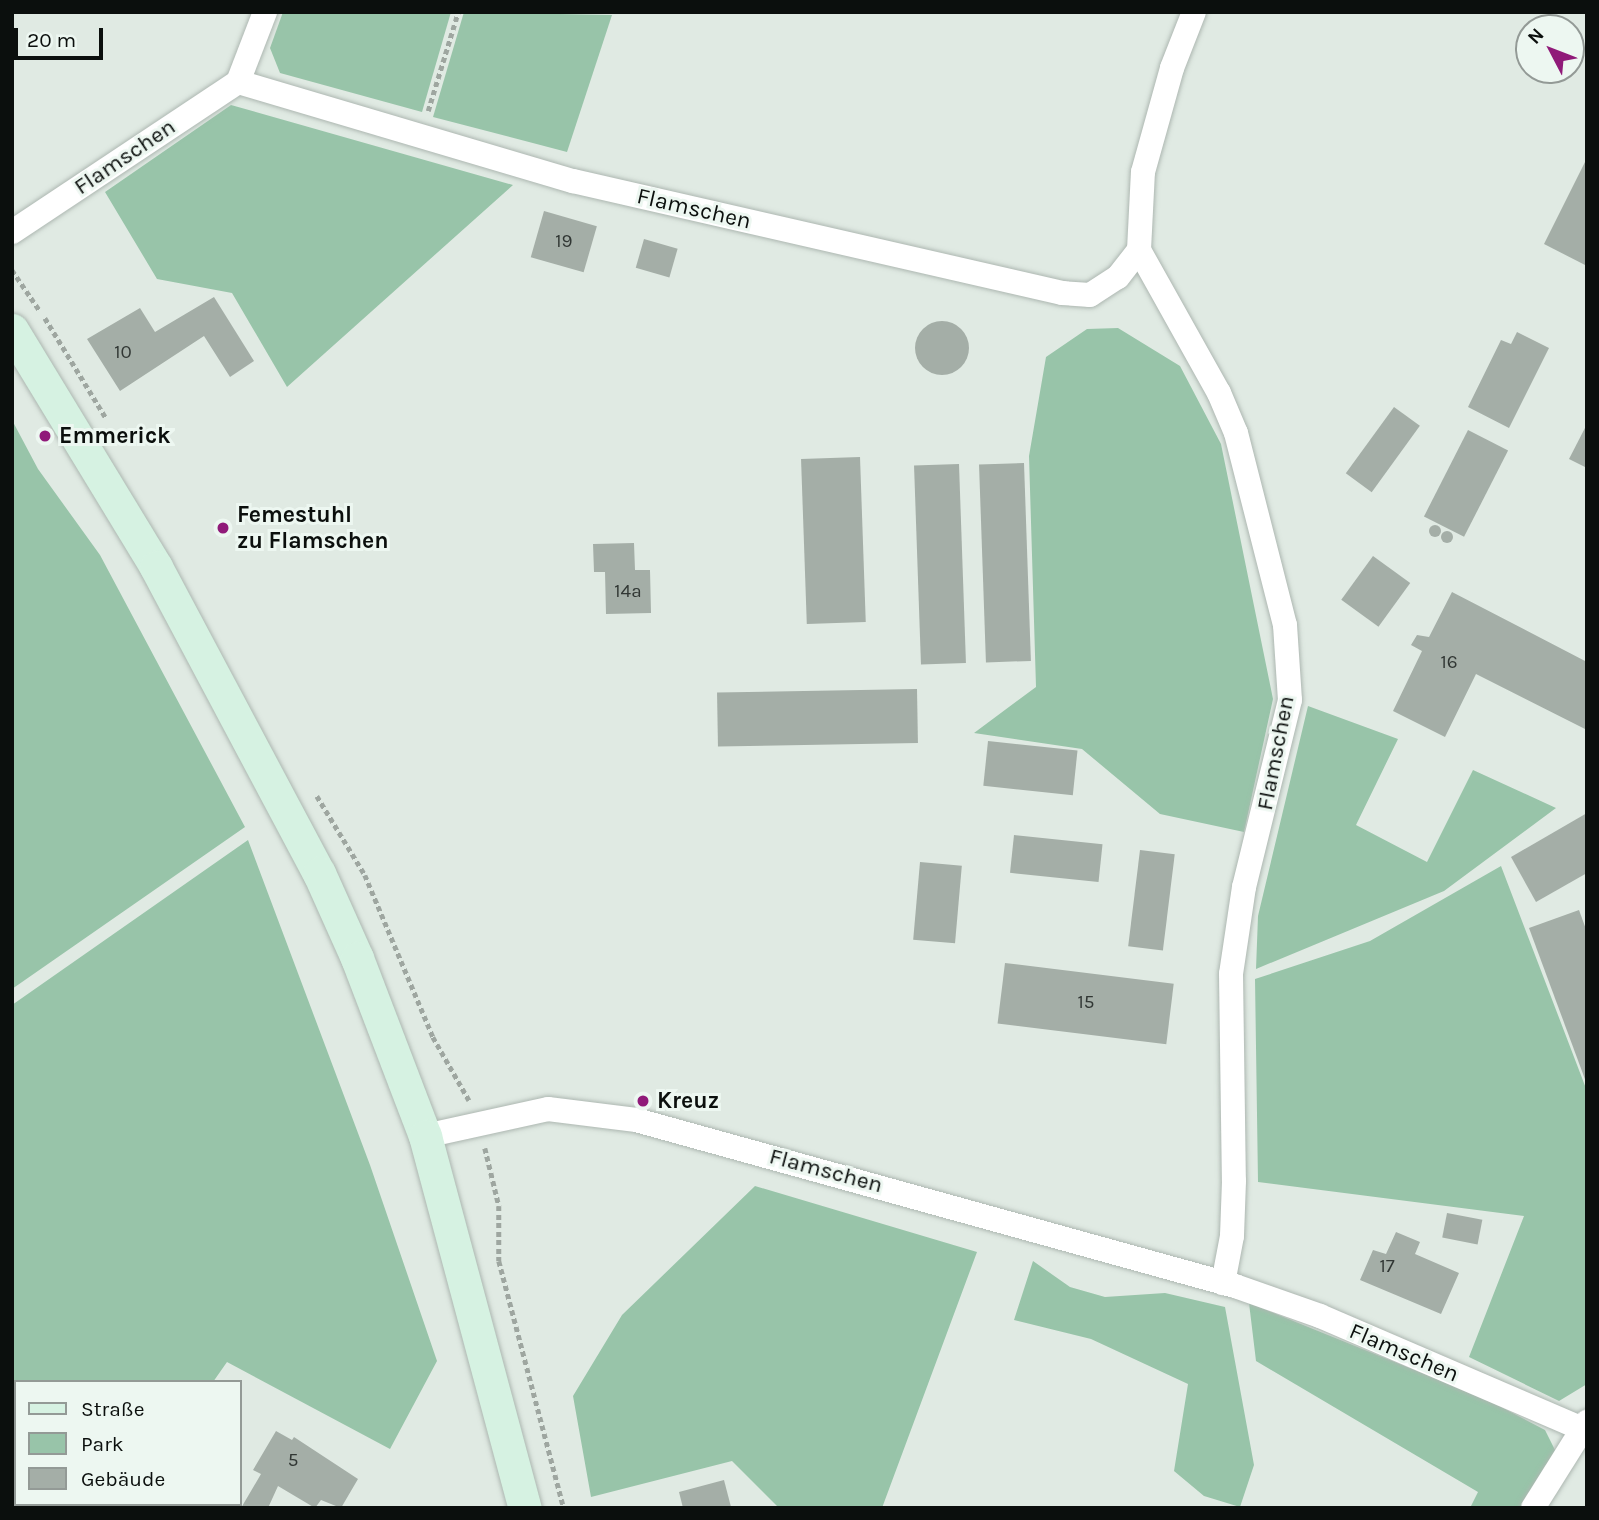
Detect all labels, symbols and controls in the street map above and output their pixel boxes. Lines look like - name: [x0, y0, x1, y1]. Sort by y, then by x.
- scale bar: [18, 14, 107, 58]
- north arrow: [1515, 14, 1585, 84]
- text: N: [1523, 24, 1549, 49]
- text: 20 m: [27, 28, 76, 52]
- street label: Flamschen: [69, 113, 181, 201]
- street label: Flamschen: [634, 182, 754, 236]
- house number: 19: [555, 231, 573, 253]
- house number: 10: [114, 342, 132, 364]
- place label: Emmerick: [59, 422, 171, 450]
- marker: Emmerick: [37, 428, 53, 444]
- place label: Femestuhl zu Flamschen: [237, 501, 389, 555]
- marker: Femestuhl zu Flamschen: [215, 520, 231, 536]
- house number: 14a: [614, 581, 642, 603]
- house number: 16: [1440, 652, 1458, 674]
- street label: Flamschen: [1251, 693, 1301, 813]
- house number: 15: [1077, 992, 1095, 1014]
- place label: Kreuz: [657, 1087, 719, 1115]
- marker: Kreuz: [635, 1093, 651, 1109]
- street label: Flamschen: [766, 1143, 886, 1199]
- house number: 17: [1379, 1256, 1395, 1278]
- street label: Flamschen: [1345, 1318, 1463, 1388]
- legend: [14, 1380, 242, 1506]
- text: Straße: [81, 1397, 144, 1421]
- text: Park: [81, 1432, 124, 1456]
- house number: 5: [288, 1450, 298, 1472]
- text: Gebäude: [81, 1467, 165, 1491]

